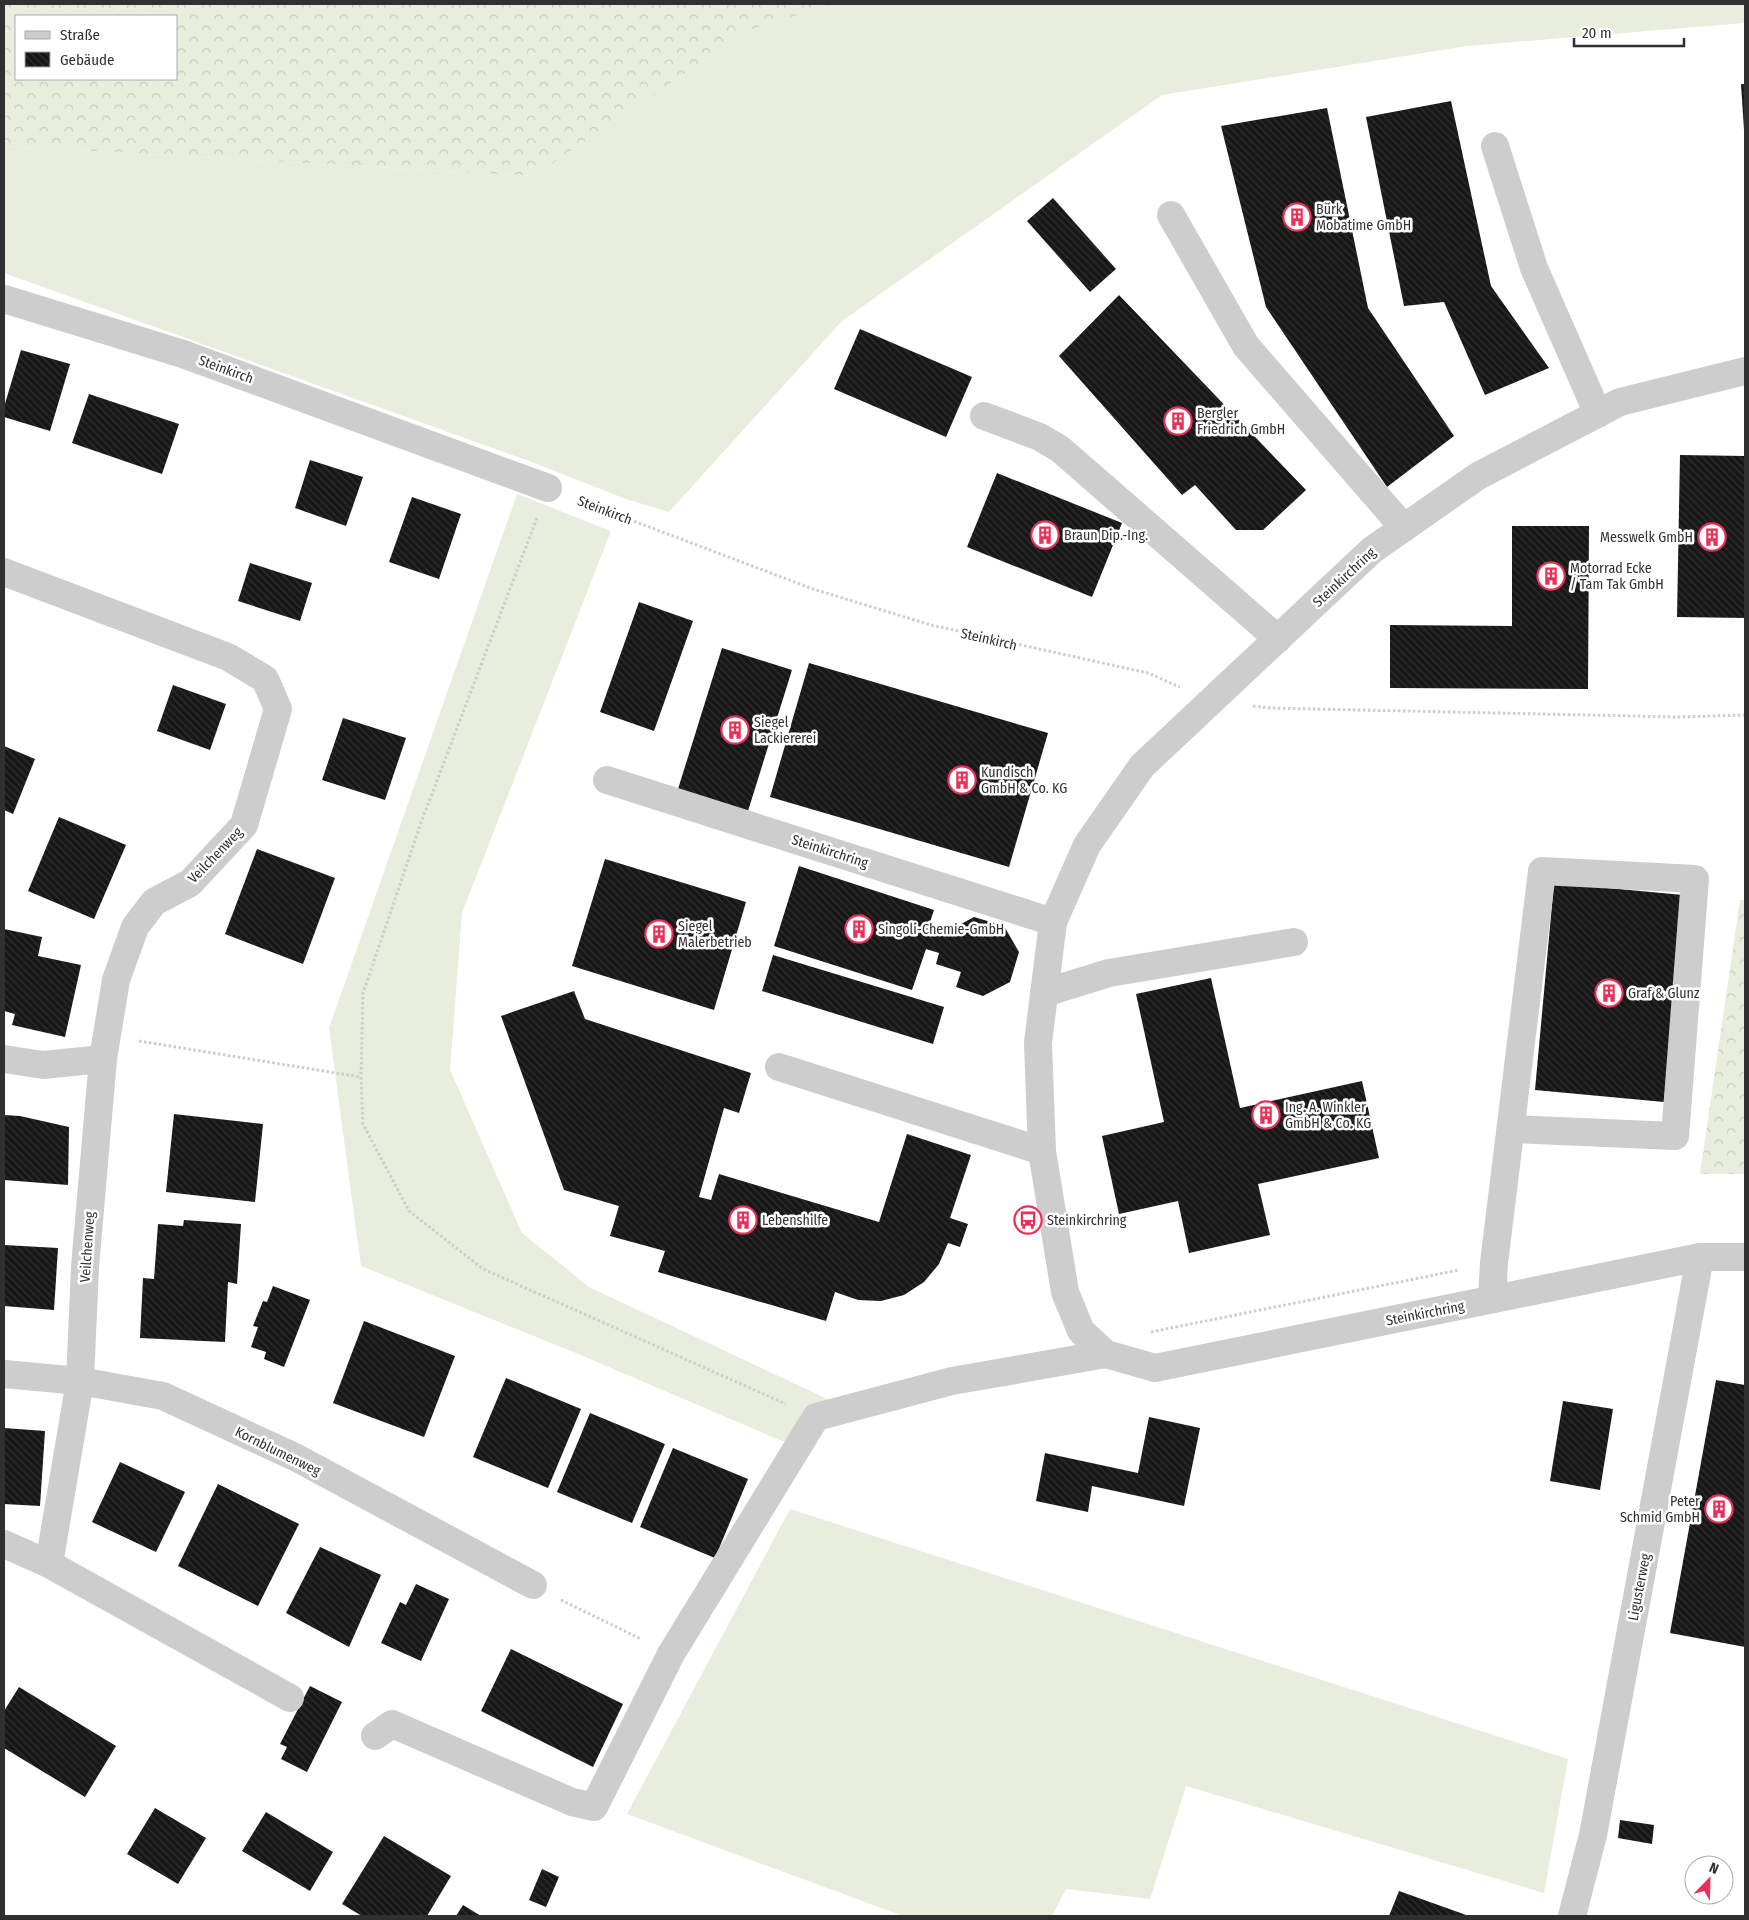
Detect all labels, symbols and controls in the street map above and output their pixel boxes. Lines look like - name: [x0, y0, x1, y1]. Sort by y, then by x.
- legend: [15, 15, 178, 80]
- scale bar: [1574, 15, 1684, 47]
- text: 20 m: [1582, 24, 1612, 42]
- text: Straße: [60, 26, 100, 44]
- text: Gebäude: [60, 51, 115, 69]
- place label: Bürk Mobatime GmbH: [1316, 201, 1411, 234]
- building icon: Bürk Mobatime GmbH: [1282, 202, 1312, 232]
- street label: Steinkirch: [196, 352, 256, 387]
- place label: Bergler Friedrich GmbH: [1197, 405, 1285, 438]
- building icon: Bergler Friedrich GmbH: [1163, 406, 1193, 436]
- street label: Steinkirch: [575, 492, 635, 529]
- building icon: Braun Dip.-Ing.: [1030, 520, 1060, 550]
- building icon: Messwelk GmbH: [1697, 522, 1727, 552]
- place label: Braun Dip.-Ing.: [1064, 527, 1148, 544]
- place label: Messwelk GmbH: [1600, 529, 1693, 546]
- street label: Steinkirchring: [1310, 544, 1379, 611]
- place label: Motorrad Ecke / Tam Tak GmbH: [1570, 560, 1664, 593]
- building icon: Motorrad Ecke / Tam Tak GmbH: [1536, 561, 1566, 591]
- street label: Steinkirch: [959, 625, 1019, 654]
- place label: Siegel Lackiererei: [754, 714, 816, 747]
- building icon: Siegel Lackiererei: [720, 715, 750, 745]
- place label: Kundisch GmbH & Co. KG: [981, 764, 1067, 797]
- building icon: Kundisch GmbH & Co. KG: [947, 765, 977, 795]
- street label: Veilchenweg: [185, 824, 246, 887]
- street label: Steinkirchring: [789, 831, 871, 872]
- building icon: Singoli-Chemie-GmbH: [844, 914, 874, 944]
- place label: Siegel Malerbetrieb: [678, 918, 752, 951]
- building icon: Siegel Malerbetrieb: [644, 919, 674, 949]
- place label: Singoli-Chemie-GmbH: [878, 921, 1004, 938]
- building icon: Graf & Glunz: [1594, 978, 1624, 1008]
- place label: Graf & Glunz: [1628, 985, 1700, 1002]
- place label: Ing. A. Winkler GmbH & Co. KG: [1285, 1099, 1371, 1132]
- building icon: Ing. A. Winkler GmbH & Co. KG: [1251, 1100, 1281, 1130]
- building icon: Lebenshilfe: [728, 1205, 758, 1235]
- bus stop icon: Steinkirchring: [1013, 1205, 1043, 1235]
- street label: Veilchenweg: [77, 1211, 98, 1283]
- place label: Lebenshilfe: [762, 1212, 828, 1229]
- place label: Steinkirchring: [1047, 1212, 1127, 1229]
- street label: Steinkirchring: [1384, 1297, 1466, 1329]
- street label: Kornblumenweg: [232, 1423, 324, 1480]
- place label: Peter Schmid GmbH: [1620, 1493, 1700, 1526]
- building icon: Peter Schmid GmbH: [1704, 1494, 1734, 1524]
- street label: Ligusterweg: [1625, 1552, 1654, 1622]
- north arrow: [1684, 1855, 1734, 1905]
- text: N: [1707, 1859, 1721, 1878]

